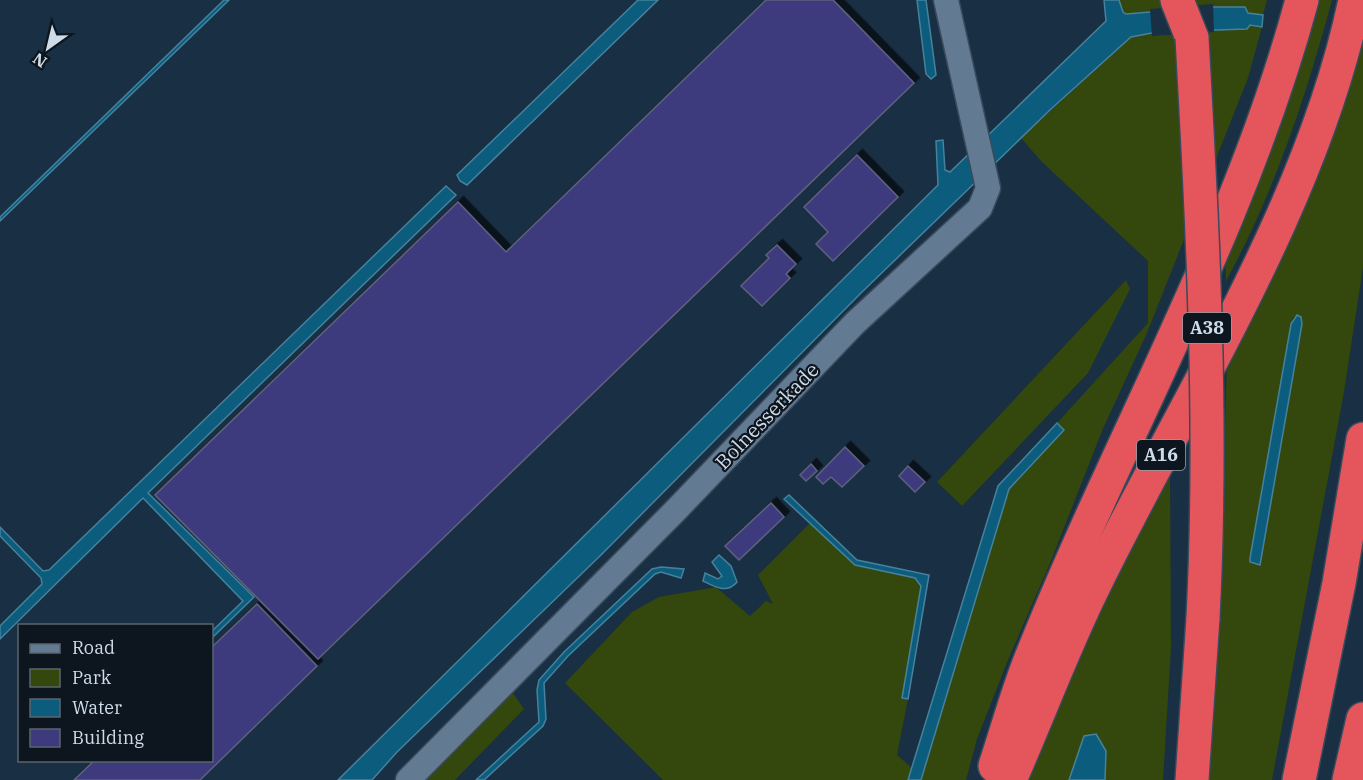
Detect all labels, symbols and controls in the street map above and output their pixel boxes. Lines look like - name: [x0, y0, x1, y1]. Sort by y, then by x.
- north arrow: [18, 18, 78, 78]
- text: N: [29, 49, 50, 72]
- road number: A38: [1183, 313, 1231, 343]
- street label: Bolnesserkade: [709, 356, 825, 475]
- road number: A16: [1137, 440, 1185, 470]
- legend: [18, 624, 213, 762]
- text: Road: [72, 636, 115, 659]
- text: Park: [72, 666, 112, 689]
- text: Water: [72, 696, 122, 719]
- text: Building: [72, 726, 144, 749]

